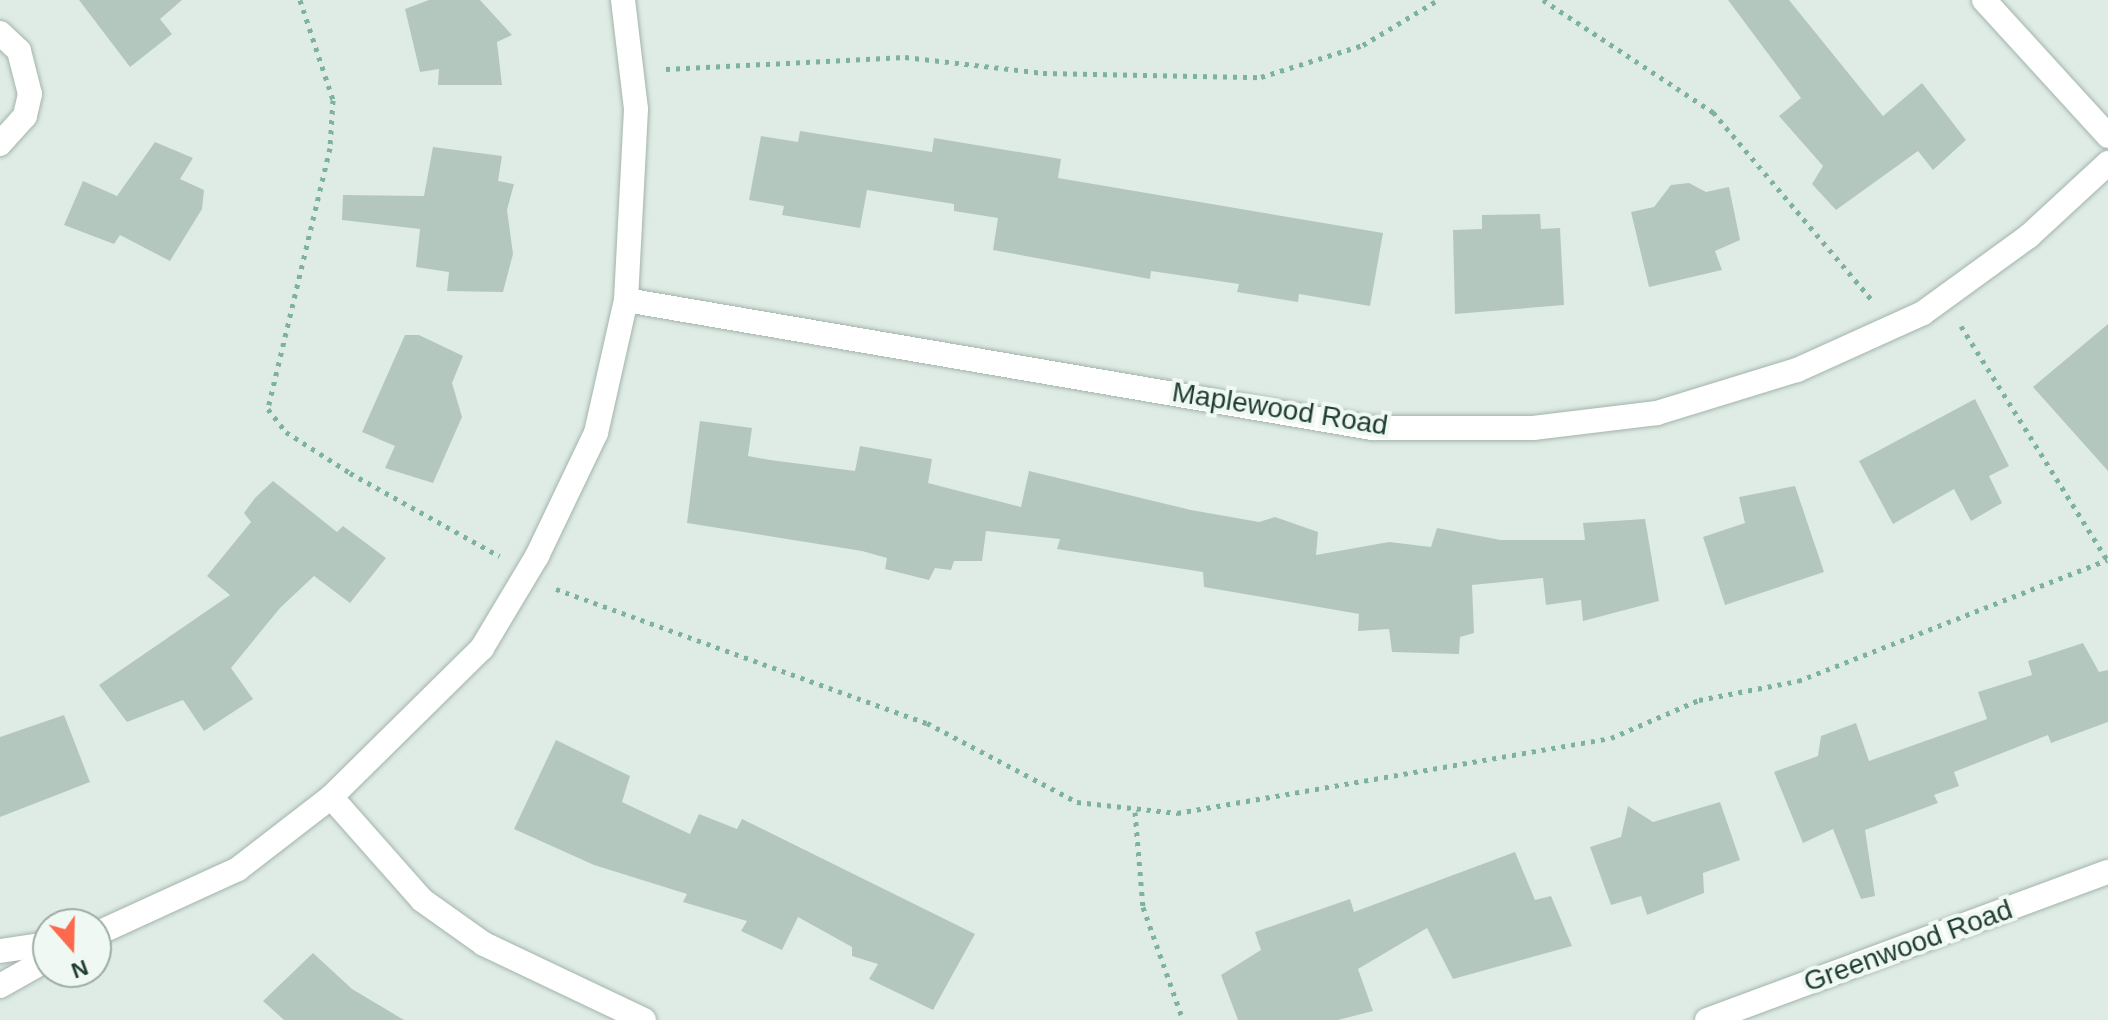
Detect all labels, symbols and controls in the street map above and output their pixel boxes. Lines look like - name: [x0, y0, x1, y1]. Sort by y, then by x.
- street label: Maplewood Road: [1170, 375, 1390, 443]
- street label: Greenwood Road: [1799, 893, 2017, 999]
- north arrow: [32, 908, 112, 988]
- text: N: [68, 955, 91, 984]

